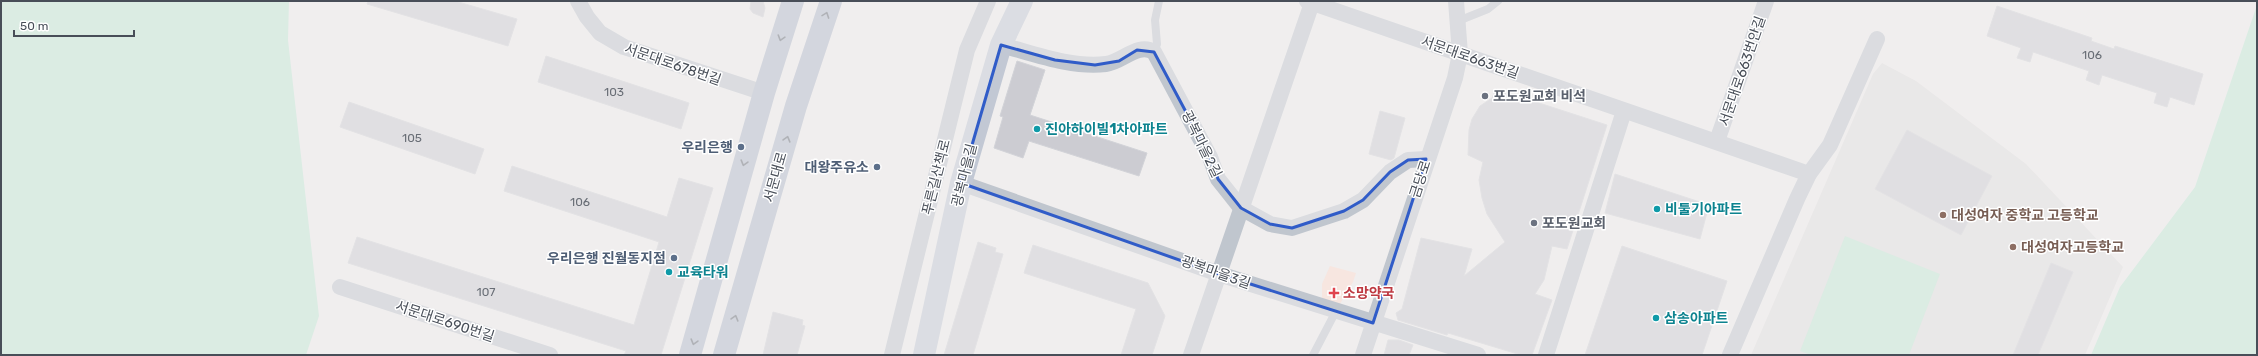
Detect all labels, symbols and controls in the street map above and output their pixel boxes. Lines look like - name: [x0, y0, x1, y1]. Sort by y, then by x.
- scale bar: [14, 12, 134, 38]
- one-way arrow: [821, 12, 829, 19]
- street label: 서문대로663번안길: [1716, 14, 1769, 129]
- text: 50 m: [20, 19, 48, 33]
- street label: 서문대로663번길: [1419, 33, 1521, 82]
- one-way arrow: [777, 34, 786, 41]
- street label: 서문대로678번길: [622, 40, 724, 89]
- house number: 106: [2082, 48, 2102, 62]
- house number: 103: [604, 85, 624, 99]
- place label: 포도원교회 비석: [1493, 88, 1586, 105]
- marker: 포도원교회 비석: [1480, 91, 1490, 101]
- street label: 광복마을2길: [1178, 108, 1225, 181]
- place label: 진아하이빌1차아파트: [1045, 121, 1168, 138]
- marker: 진아하이빌1차아파트: [1032, 124, 1042, 134]
- house number: 105: [402, 131, 422, 145]
- one-way arrow: [782, 136, 791, 143]
- street label: 푸른길산책로: [919, 137, 954, 217]
- place label: 우리은행: [681, 139, 733, 156]
- marker: 우리은행: [736, 142, 746, 152]
- street label: 광복마을길: [948, 142, 981, 208]
- street label: 서문대로: [760, 150, 791, 204]
- street label: 금당로: [1406, 158, 1435, 200]
- one-way arrow: [740, 159, 749, 166]
- place label: 대왕주유소: [805, 159, 869, 176]
- marker: 대왕주유소: [872, 162, 882, 172]
- house number: 106: [570, 195, 590, 209]
- place label: 비둘기아파트: [1665, 201, 1742, 218]
- marker: 비둘기아파트: [1652, 204, 1662, 214]
- place label: 대성여자 중학교 고등학교: [1951, 207, 2099, 224]
- marker: 대성여자 중학교 고등학교: [1938, 210, 1948, 220]
- place label: 포도원교회: [1542, 215, 1606, 232]
- marker: 포도원교회: [1529, 218, 1539, 228]
- place label: 대성여자고등학교: [2021, 239, 2124, 256]
- marker: 대성여자고등학교: [2008, 242, 2018, 252]
- place label: 우리은행 진월동지점: [547, 250, 666, 267]
- marker: 우리은행 진월동지점: [669, 253, 679, 263]
- street label: 광복마을3길: [1179, 253, 1253, 292]
- place label: 교육타워: [677, 264, 729, 281]
- marker: 교육타워: [664, 267, 674, 277]
- house number: 107: [477, 285, 495, 299]
- place label: 소망약국: [1343, 285, 1395, 302]
- marker: 소망약국: [1328, 287, 1340, 299]
- street label: 서문대로690번길: [393, 297, 496, 345]
- place label: 삼송아파트: [1664, 310, 1729, 327]
- marker: 삼송아파트: [1651, 313, 1661, 323]
- one-way arrow: [730, 314, 739, 321]
- one-way arrow: [690, 338, 699, 345]

